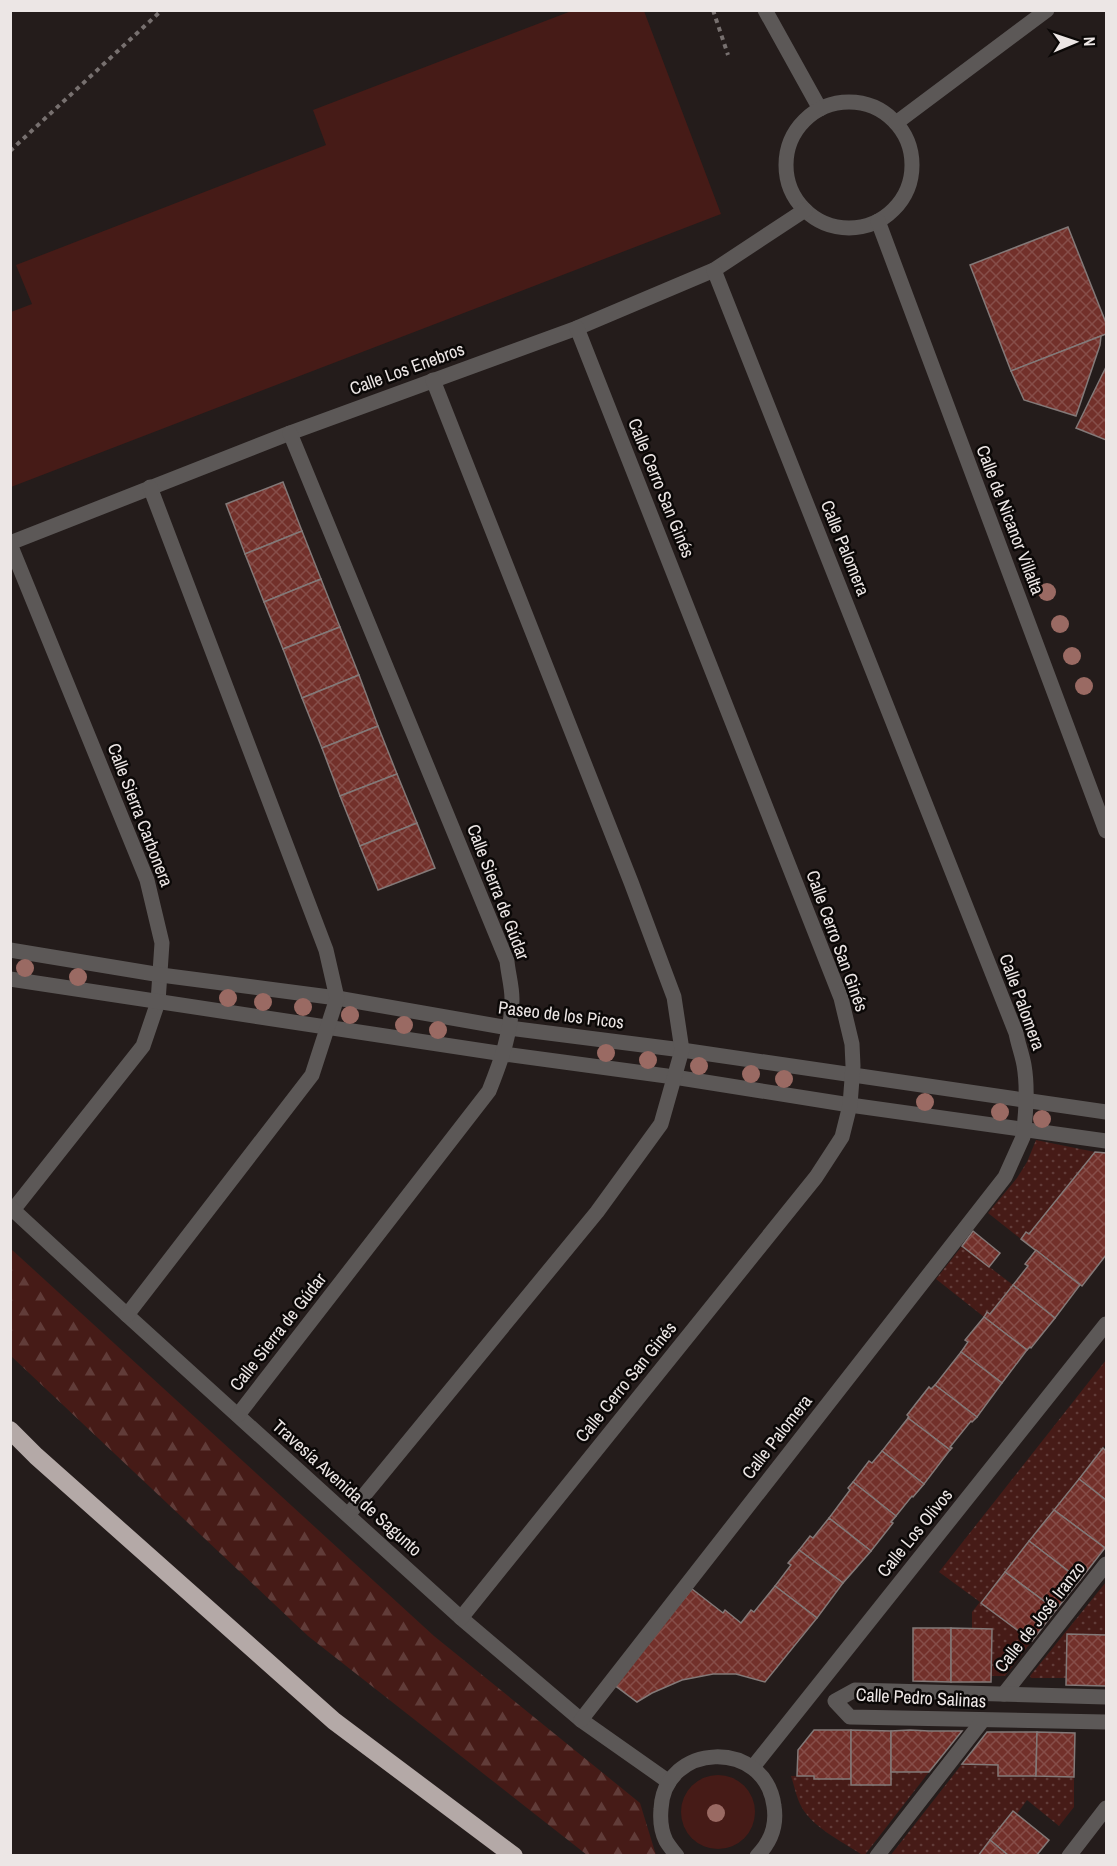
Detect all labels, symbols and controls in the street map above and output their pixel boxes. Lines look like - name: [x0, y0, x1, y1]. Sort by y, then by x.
- north arrow: [1045, 12, 1105, 72]
- text: N: [1079, 36, 1101, 47]
- street label: Calle Los Enebros: [346, 336, 468, 401]
- street label: Calle Cerro San Ginés: [622, 414, 701, 561]
- street label: Calle de Nicanor Villalta: [970, 442, 1050, 598]
- street label: Calle Palomera: [815, 496, 876, 599]
- street label: Calle Sierra Carbonera: [102, 739, 179, 890]
- street label: Calle Sierra de Gúdar: [461, 820, 536, 963]
- street label: Calle Cerro San Ginés: [800, 867, 875, 1015]
- street label: Calle Palomera: [993, 950, 1051, 1054]
- street label: Paseo de los Picos: [497, 994, 625, 1035]
- street label: Calle Sierra de Gúdar: [224, 1267, 332, 1396]
- street label: Calle Cerro San Ginés: [569, 1316, 682, 1447]
- street label: Calle Palomera: [736, 1389, 818, 1484]
- street label: Travesía Avenida de Sagunto: [267, 1414, 428, 1562]
- street label: Calle Los Olivos: [871, 1483, 958, 1582]
- street label: Calle de José Iranzo: [988, 1556, 1091, 1677]
- street label: Calle Pedro Salinas: [855, 1682, 987, 1713]

